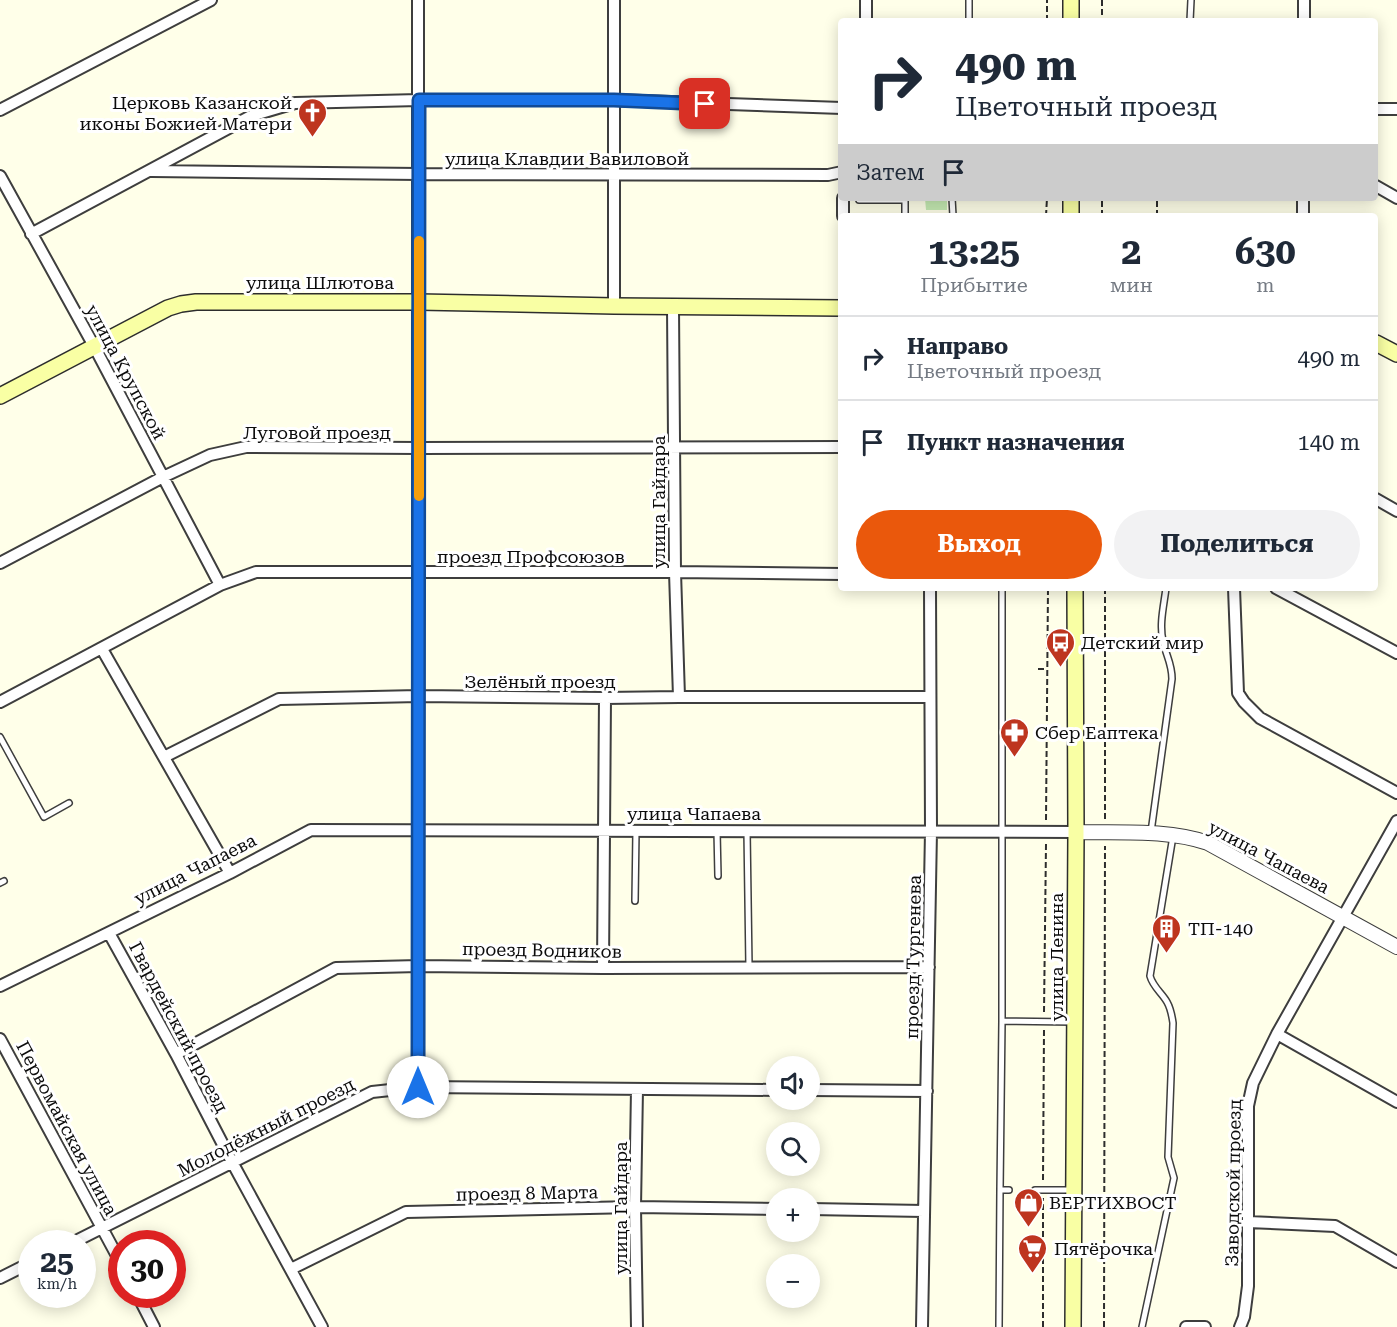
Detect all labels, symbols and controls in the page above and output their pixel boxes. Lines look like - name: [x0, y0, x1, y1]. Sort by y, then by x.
- text: 490 m: [955, 41, 1077, 90]
- icon: right: [856, 42, 934, 120]
- pin: [679, 78, 730, 129]
- icon: arrive: [688, 87, 721, 120]
- text: Цветочный проезд: [955, 91, 1217, 123]
- place label: Церковь Казанской иконы Божией Матери: [80, 92, 292, 134]
- church icon: Церковь Казанской иконы Божией Матери: [297, 96, 329, 138]
- street label: улица Клавдии Вавиловой: [445, 148, 689, 169]
- icon: arrive: [937, 156, 970, 189]
- text: Затем: [856, 160, 925, 185]
- text: 13:25: [928, 231, 1020, 273]
- text: 2: [1121, 231, 1141, 273]
- text: 630: [1235, 231, 1296, 273]
- street label: улица Шлютова: [246, 272, 394, 293]
- text: Прибытие: [920, 273, 1028, 297]
- text: мин: [1110, 273, 1153, 297]
- text: m: [1256, 273, 1274, 297]
- street label: улица Крупской: [82, 301, 170, 443]
- text: Направо: [907, 334, 1008, 359]
- icon: right: [856, 342, 889, 375]
- text: 490 m: [1297, 346, 1360, 371]
- text: Цветочный проезд: [907, 359, 1101, 383]
- street label: Луговой проезд: [243, 422, 391, 443]
- icon: arrive: [856, 426, 889, 459]
- text: Пункт назначения: [907, 430, 1125, 455]
- text: 140 m: [1297, 430, 1360, 455]
- street label: улица Гайдара: [648, 435, 669, 569]
- button: Выход: [856, 510, 1102, 579]
- button: Поделиться: [1114, 510, 1360, 579]
- street label: проезд Профсоюзов: [437, 546, 625, 567]
- bus stop icon: Детский мир: [1044, 626, 1076, 668]
- place label: Детский мир: [1081, 632, 1204, 653]
- street label: Зелёный проезд: [464, 671, 616, 692]
- pharmacy icon: Сбер Еаптека: [998, 716, 1030, 758]
- place label: Сбер Еаптека: [1035, 722, 1159, 743]
- street label: улица Чапаева: [627, 803, 761, 824]
- street label: улица Чапаева: [1205, 816, 1333, 898]
- street label: улица Чапаева: [131, 829, 260, 909]
- street label: проезд Тургенева: [901, 874, 925, 1039]
- street label: улица Ленина: [1046, 892, 1067, 1021]
- building icon: ТП-140: [1151, 912, 1183, 954]
- place label: ТП-140: [1188, 918, 1253, 939]
- street label: Гвардейский проезд: [125, 938, 233, 1116]
- street label: проезд Водников: [462, 938, 622, 962]
- street label: Первомайская улица: [12, 1037, 122, 1219]
- position arrow: [386, 1055, 450, 1119]
- map controls: [766, 1056, 820, 1308]
- button: sound: [766, 1056, 820, 1110]
- street label: Молодёжный проезд: [174, 1073, 358, 1181]
- street label: Заводской проезд: [1221, 1099, 1245, 1267]
- button: search: [766, 1122, 820, 1176]
- street label: улица Гайдара: [610, 1141, 631, 1275]
- street label: проезд 8 Марта: [456, 1181, 598, 1205]
- shop icon: ВЕРТИХВОСТ: [1012, 1186, 1044, 1228]
- button: +: [766, 1188, 820, 1242]
- place label: ВЕРТИХВОСТ: [1049, 1192, 1177, 1213]
- speed limit sign: 30: [108, 1230, 186, 1308]
- supermarket icon: Пятёрочка: [1017, 1232, 1049, 1274]
- place label: Пятёрочка: [1054, 1238, 1153, 1259]
- text: 25: [40, 1244, 74, 1279]
- button: −: [766, 1254, 820, 1308]
- text: km/h: [37, 1275, 77, 1293]

